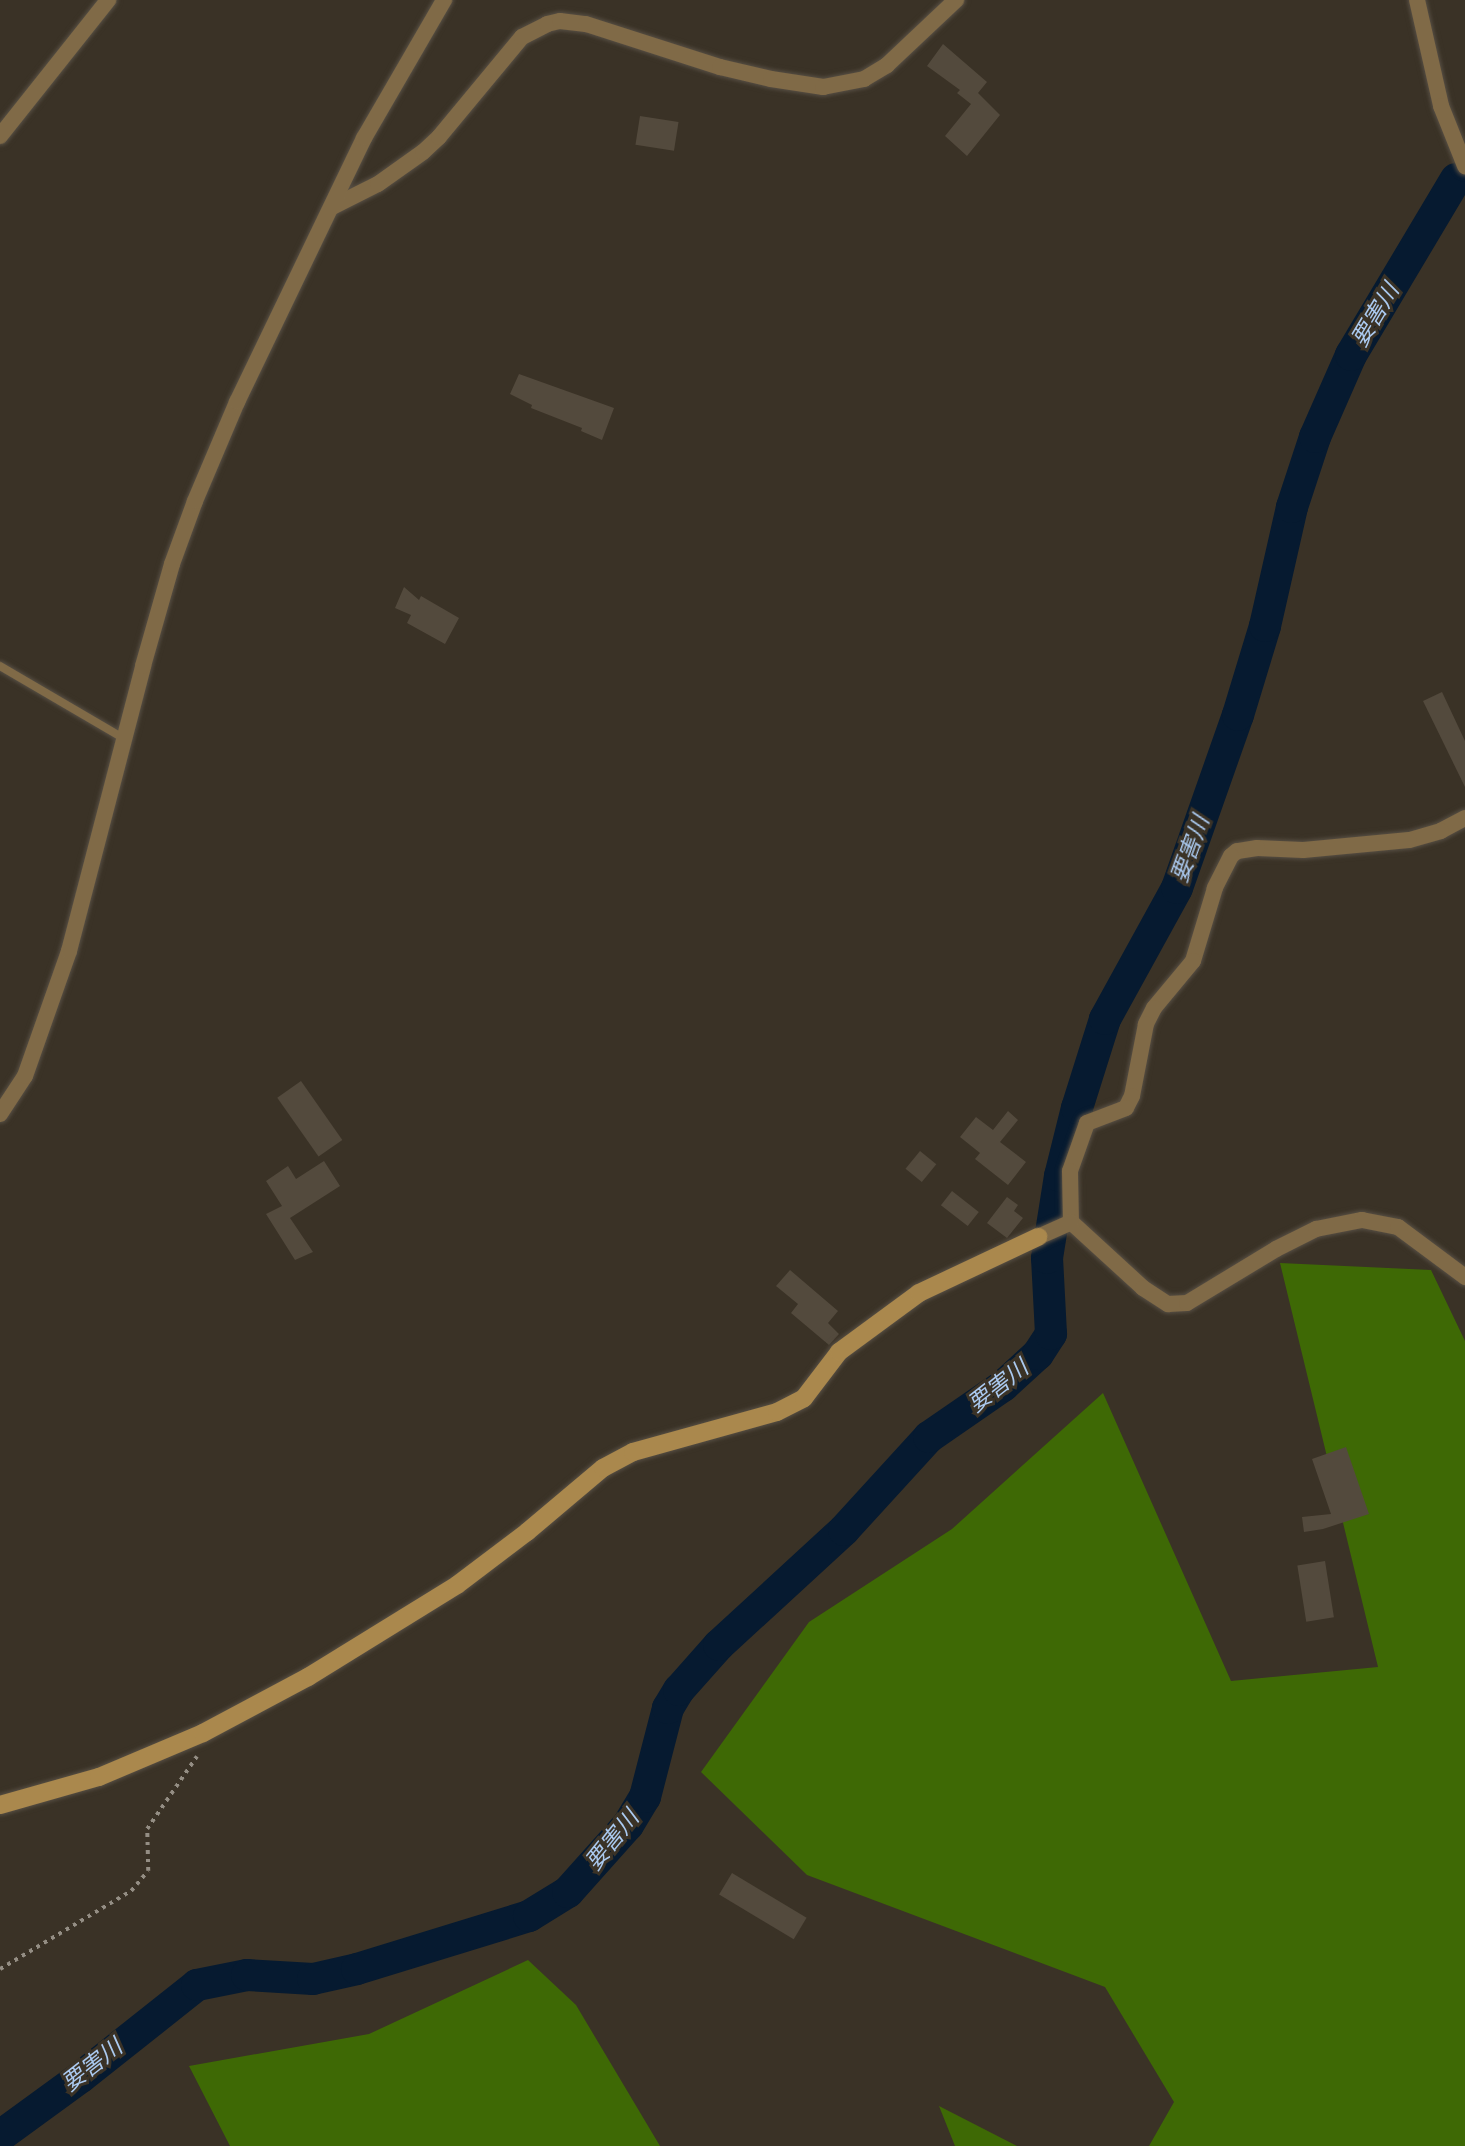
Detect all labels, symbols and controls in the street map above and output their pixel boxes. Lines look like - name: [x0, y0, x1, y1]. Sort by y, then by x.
- water label: 要害川: [1345, 278, 1405, 352]
- water label: 要害川: [1165, 812, 1215, 886]
- water label: 要害川: [962, 1354, 1034, 1418]
- water label: 要害川: [580, 1805, 644, 1875]
- water label: 要害川: [56, 2033, 128, 2097]

